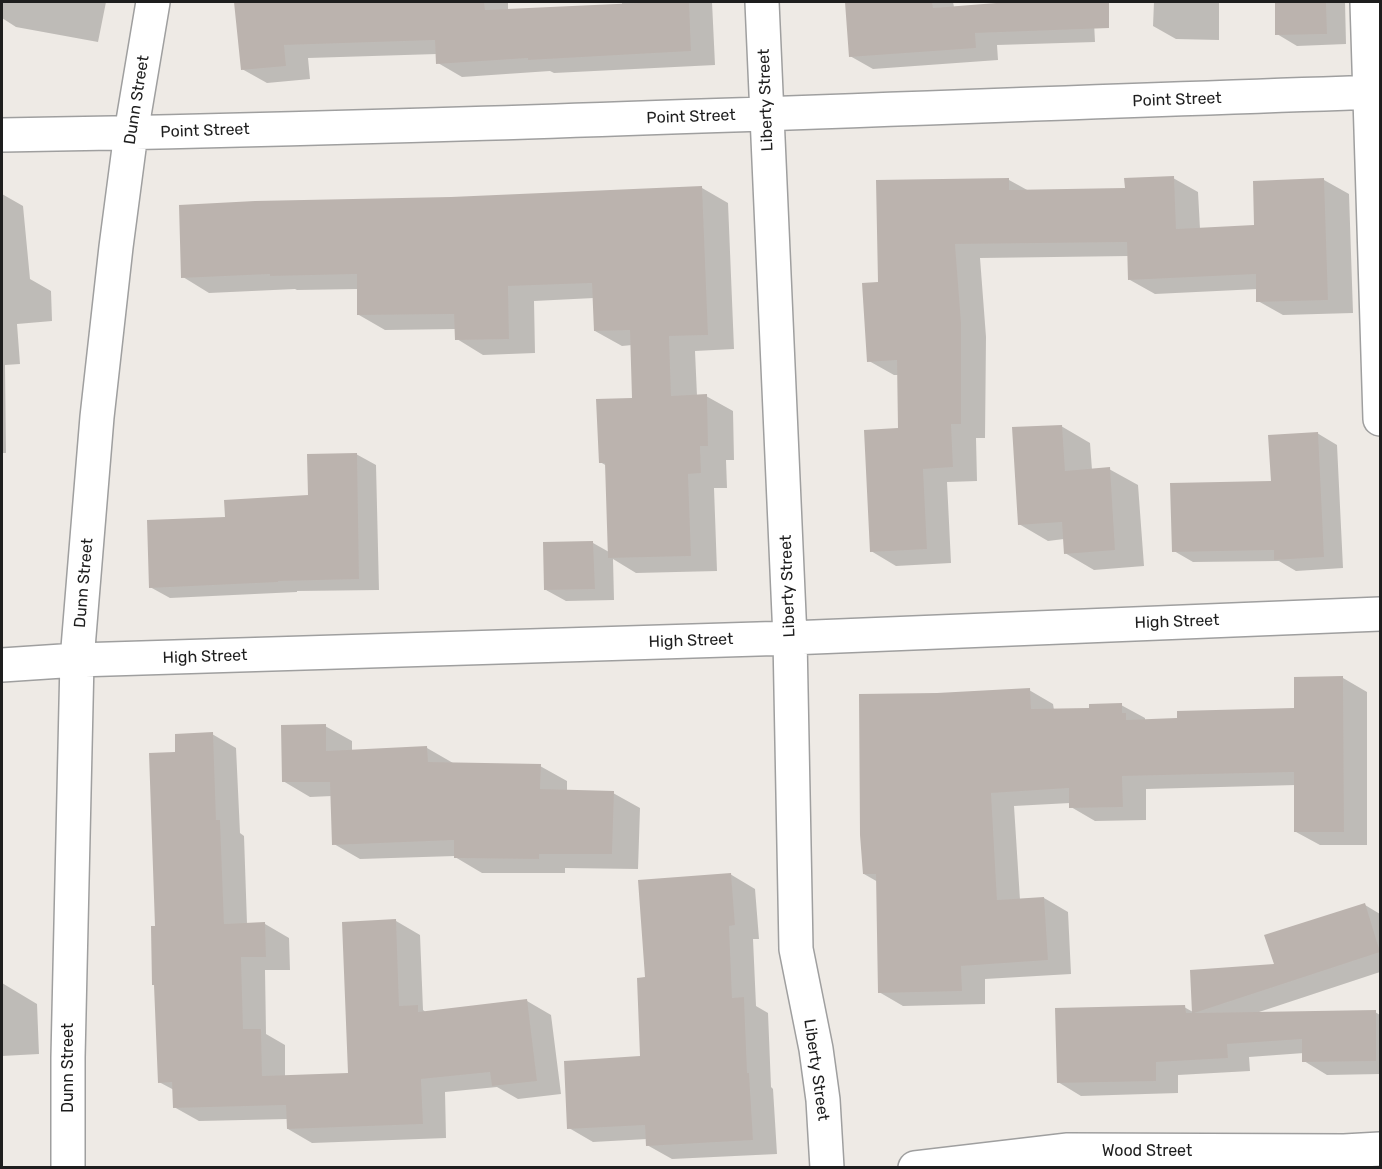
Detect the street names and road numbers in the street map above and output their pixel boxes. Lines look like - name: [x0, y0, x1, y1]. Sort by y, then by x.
- street label: Liberty Street: [755, 48, 777, 152]
- street label: Dunn Street: [120, 54, 154, 146]
- street label: Point Street: [1132, 89, 1222, 111]
- street label: Point Street: [646, 106, 736, 128]
- street label: Point Street: [160, 120, 250, 142]
- street label: Liberty Street: [777, 534, 799, 638]
- street label: Dunn Street: [71, 537, 97, 629]
- street label: High Street: [1134, 611, 1220, 633]
- street label: High Street: [648, 630, 734, 652]
- street label: High Street: [162, 646, 248, 668]
- street label: Liberty Street: [799, 1018, 833, 1122]
- street label: Dunn Street: [58, 1023, 78, 1113]
- street label: Wood Street: [1102, 1141, 1192, 1161]

